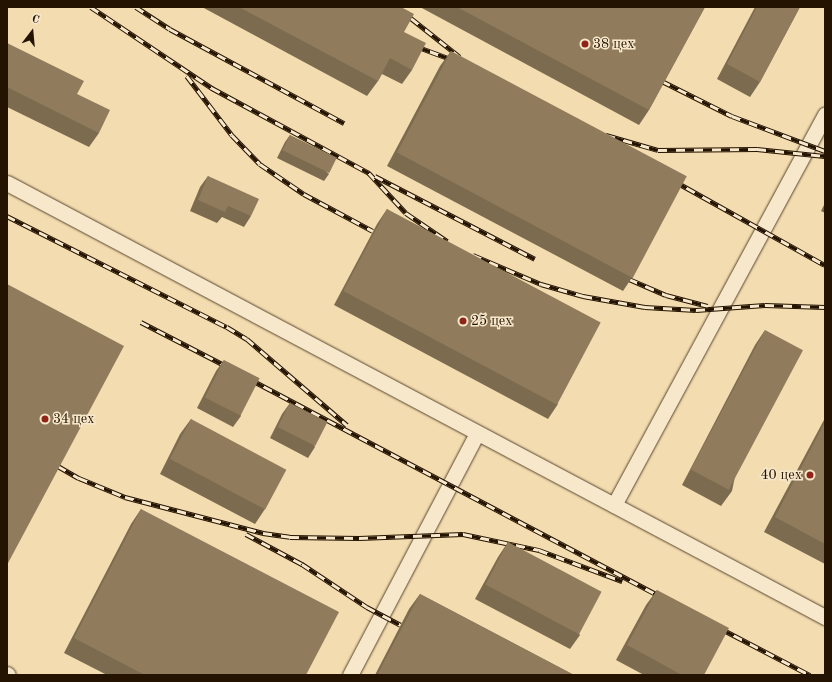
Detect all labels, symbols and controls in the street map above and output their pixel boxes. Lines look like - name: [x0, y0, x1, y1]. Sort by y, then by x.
- north arrow: [12, 12, 52, 52]
- text: С: [30, 14, 40, 26]
- place label: 38 цех: [593, 36, 635, 52]
- marker: 38 цех: [580, 39, 590, 49]
- place label: 25 цех: [471, 313, 513, 329]
- marker: 25 цех: [458, 316, 468, 326]
- place label: 34 цех: [53, 411, 95, 427]
- marker: 34 цех: [40, 414, 50, 424]
- place label: 40 цех: [760, 467, 802, 483]
- marker: 40 цех: [805, 470, 815, 480]

